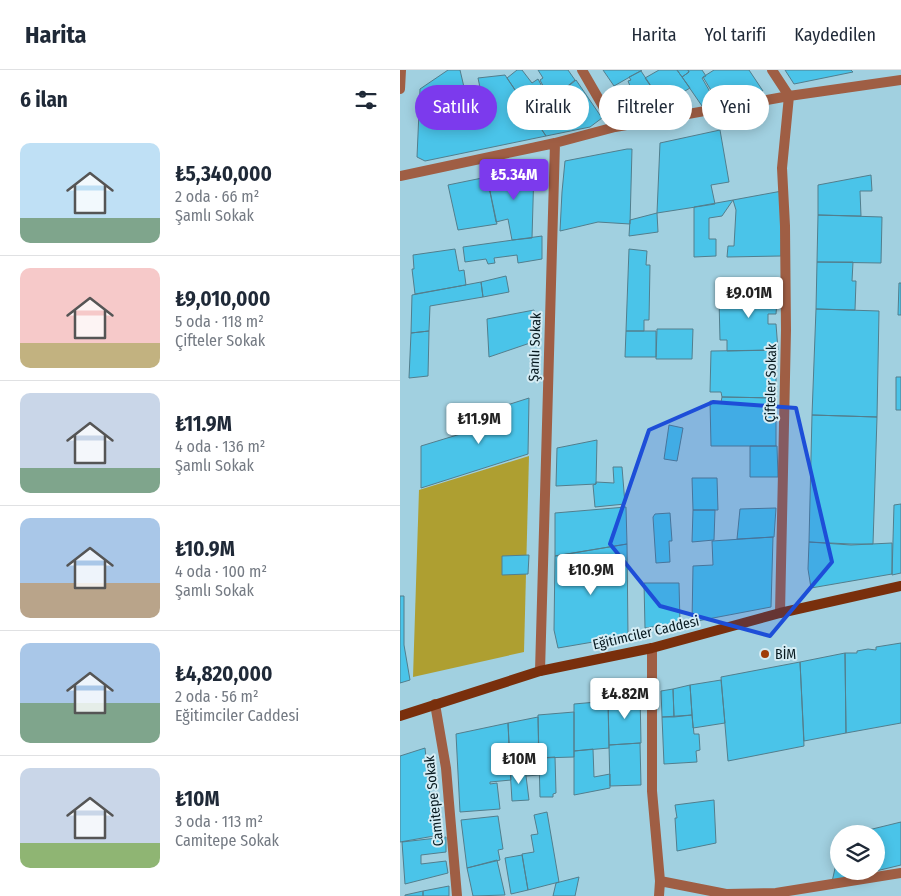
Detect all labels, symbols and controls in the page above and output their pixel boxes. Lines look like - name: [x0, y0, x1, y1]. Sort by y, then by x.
- text: Harita: [25, 21, 87, 49]
- text: Harita: [631, 24, 677, 46]
- text: Yol tarifi: [705, 24, 766, 46]
- text: Kaydedilen: [794, 24, 876, 46]
- chip: Satılık: [415, 85, 497, 130]
- chip: Kiralık: [507, 85, 589, 130]
- chip: Filtreler: [599, 85, 692, 130]
- chip: Yeni: [702, 85, 769, 130]
- icon: filters: [352, 86, 380, 114]
- text: 6 ilan: [20, 87, 68, 113]
- pin: ₺5.34M: [473, 158, 555, 201]
- text: ₺5,340,000: [175, 161, 272, 187]
- icon: home: [60, 163, 120, 223]
- text: ₺5.34M: [490, 165, 538, 184]
- text: 2 oda · 66 m²: [175, 187, 259, 206]
- text: Şamlı Sokak: [175, 206, 254, 225]
- pin: ₺9.01M: [708, 276, 790, 319]
- text: ₺9.01M: [726, 283, 772, 302]
- text: ₺9,010,000: [175, 286, 270, 312]
- icon: home: [60, 288, 120, 348]
- text: 5 oda · 118 m²: [175, 312, 264, 331]
- street label: Şamlı Sokak: [525, 312, 545, 382]
- text: Çifteler Sokak: [175, 331, 265, 350]
- street label: Çifteler Sokak: [762, 343, 780, 423]
- pin: ₺11.9M: [438, 402, 520, 445]
- text: ₺11.9M: [457, 409, 501, 428]
- text: ₺11.9M: [175, 411, 232, 437]
- icon: home: [60, 413, 120, 473]
- text: 4 oda · 136 m²: [175, 437, 265, 456]
- text: Şamlı Sokak: [175, 456, 254, 475]
- text: ₺10.9M: [175, 536, 235, 562]
- icon: home: [60, 538, 120, 598]
- pin: ₺10.9M: [550, 554, 632, 596]
- text: ₺10.9M: [568, 560, 614, 579]
- text: 4 oda · 100 m²: [175, 562, 267, 581]
- text: Şamlı Sokak: [175, 581, 254, 600]
- street label: Eğitimciler Caddesi: [591, 612, 701, 654]
- place label: BİM: [775, 646, 796, 663]
- marker: BİM: [759, 648, 771, 660]
- text: ₺4,820,000: [175, 661, 272, 687]
- icon: home: [60, 663, 120, 723]
- pin: ₺4.82M: [584, 678, 666, 720]
- text: ₺4.82M: [601, 684, 649, 703]
- text: 2 oda · 56 m²: [175, 687, 259, 706]
- text: Eğitimciler Caddesi: [175, 706, 299, 725]
- pin: ₺10M: [489, 742, 549, 785]
- text: ₺10M: [502, 749, 536, 768]
- street label: Camitepe Sokak: [421, 754, 447, 847]
- text: ₺10M: [175, 786, 220, 812]
- icon: home: [60, 788, 120, 848]
- text: 3 oda · 113 m²: [175, 812, 263, 831]
- map controls: [830, 825, 885, 880]
- button: layers: [830, 825, 885, 880]
- text: Camitepe Sokak: [175, 831, 279, 850]

